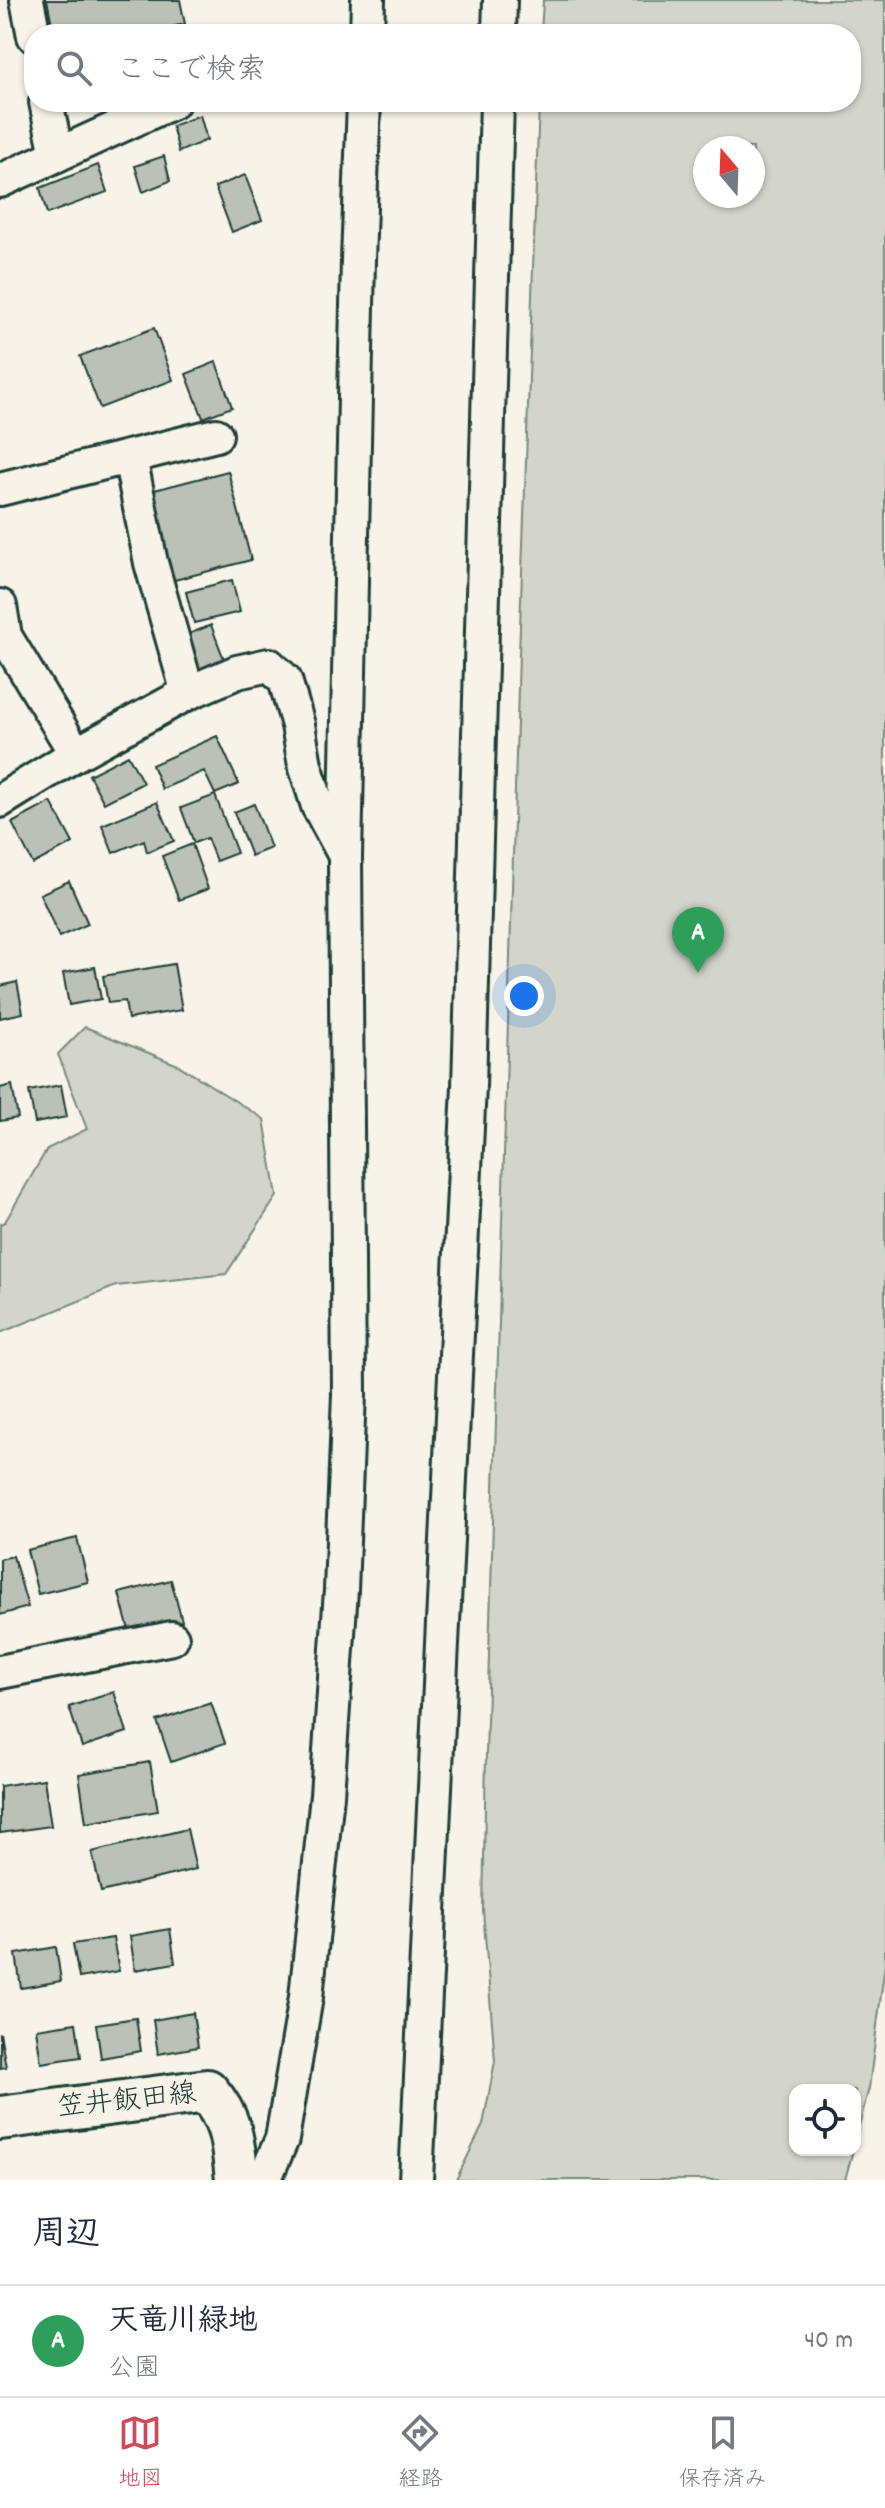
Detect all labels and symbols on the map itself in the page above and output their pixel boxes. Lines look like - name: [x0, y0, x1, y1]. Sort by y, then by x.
- north arrow: [693, 136, 765, 208]
- pin: A: [672, 907, 724, 973]
- your location: [504, 976, 544, 1016]
- street label: 笠井飯田線: [55, 2076, 199, 2130]

